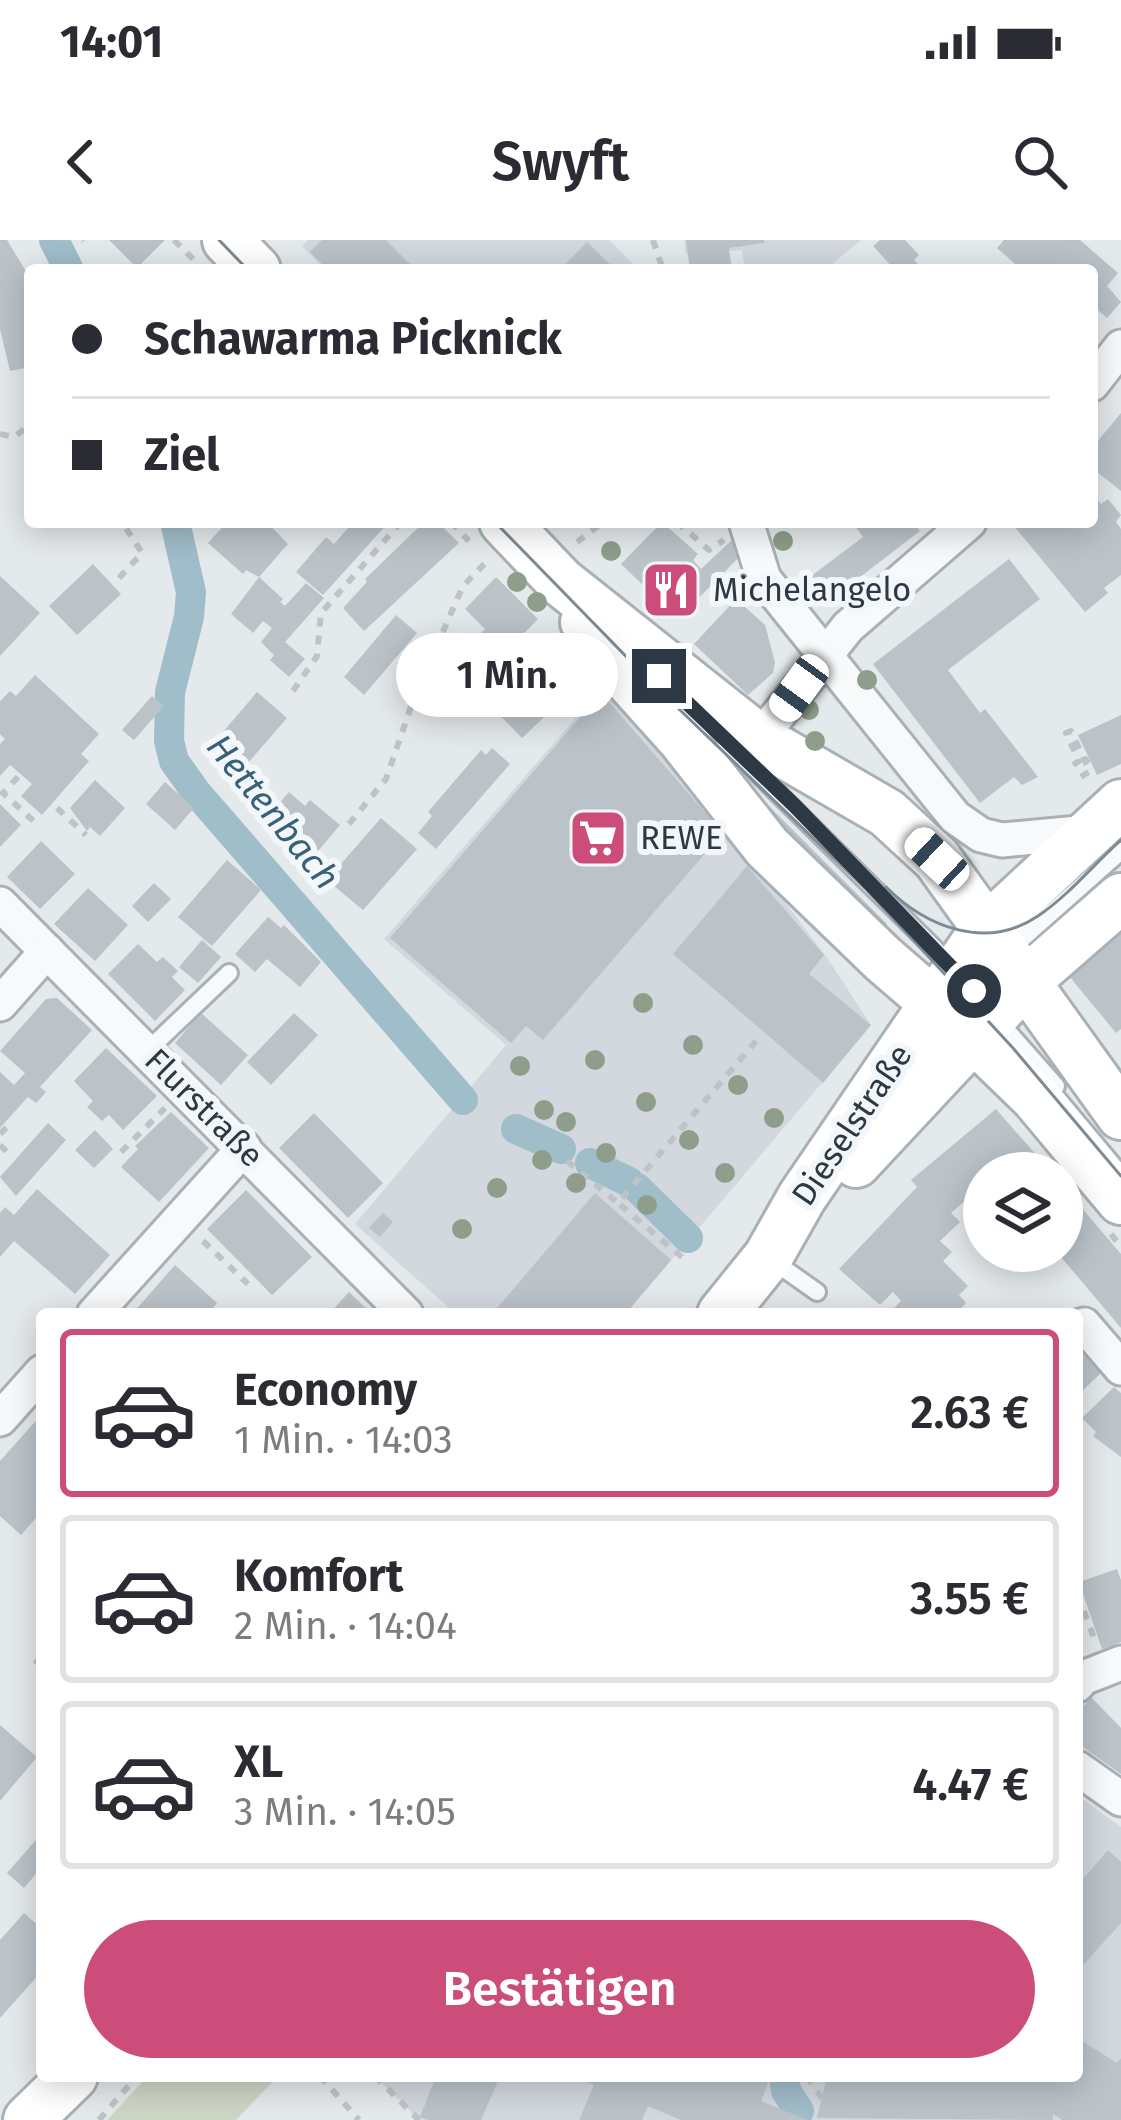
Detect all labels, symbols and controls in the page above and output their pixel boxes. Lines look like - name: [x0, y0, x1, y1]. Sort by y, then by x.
- text: 14:01: [60, 15, 163, 69]
- icon: back: [48, 129, 114, 195]
- icon: search: [1007, 129, 1073, 195]
- text: Swyft: [492, 130, 629, 194]
- text: Schawarma Picknick: [144, 312, 562, 366]
- text: Ziel: [144, 428, 219, 482]
- restaurant icon: Michelangelo: [640, 559, 702, 621]
- place label: Michelangelo: [713, 570, 911, 610]
- callout: 1 Min.: [395, 634, 617, 718]
- car: [763, 648, 835, 728]
- route end: [632, 649, 686, 703]
- text: 1 Min.: [457, 652, 557, 698]
- water label: Hettenbach: [197, 726, 349, 898]
- supermarket icon: REWE: [567, 807, 629, 869]
- place label: REWE: [640, 818, 723, 858]
- car: [898, 821, 976, 897]
- route start: [947, 964, 1001, 1018]
- street label: Dieselstraße: [783, 1037, 921, 1213]
- street label: Flurstraße: [136, 1040, 272, 1176]
- map controls: [963, 1152, 1083, 1272]
- button: layers: [963, 1152, 1083, 1272]
- icon: car: [90, 1359, 198, 1467]
- text: Economy: [234, 1363, 417, 1417]
- text: 2.63 €: [910, 1386, 1029, 1440]
- text: 1 Min. · 14:03: [234, 1417, 453, 1463]
- icon: car: [90, 1545, 198, 1653]
- text: Komfort: [234, 1549, 403, 1603]
- text: 3.55 €: [910, 1572, 1029, 1626]
- text: 2 Min. · 14:04: [234, 1603, 457, 1649]
- icon: car: [90, 1731, 198, 1839]
- text: XL: [234, 1735, 283, 1789]
- text: 4.47 €: [912, 1758, 1029, 1812]
- text: 3 Min. · 14:05: [234, 1789, 456, 1835]
- button: Bestätigen: [84, 1920, 1035, 2058]

